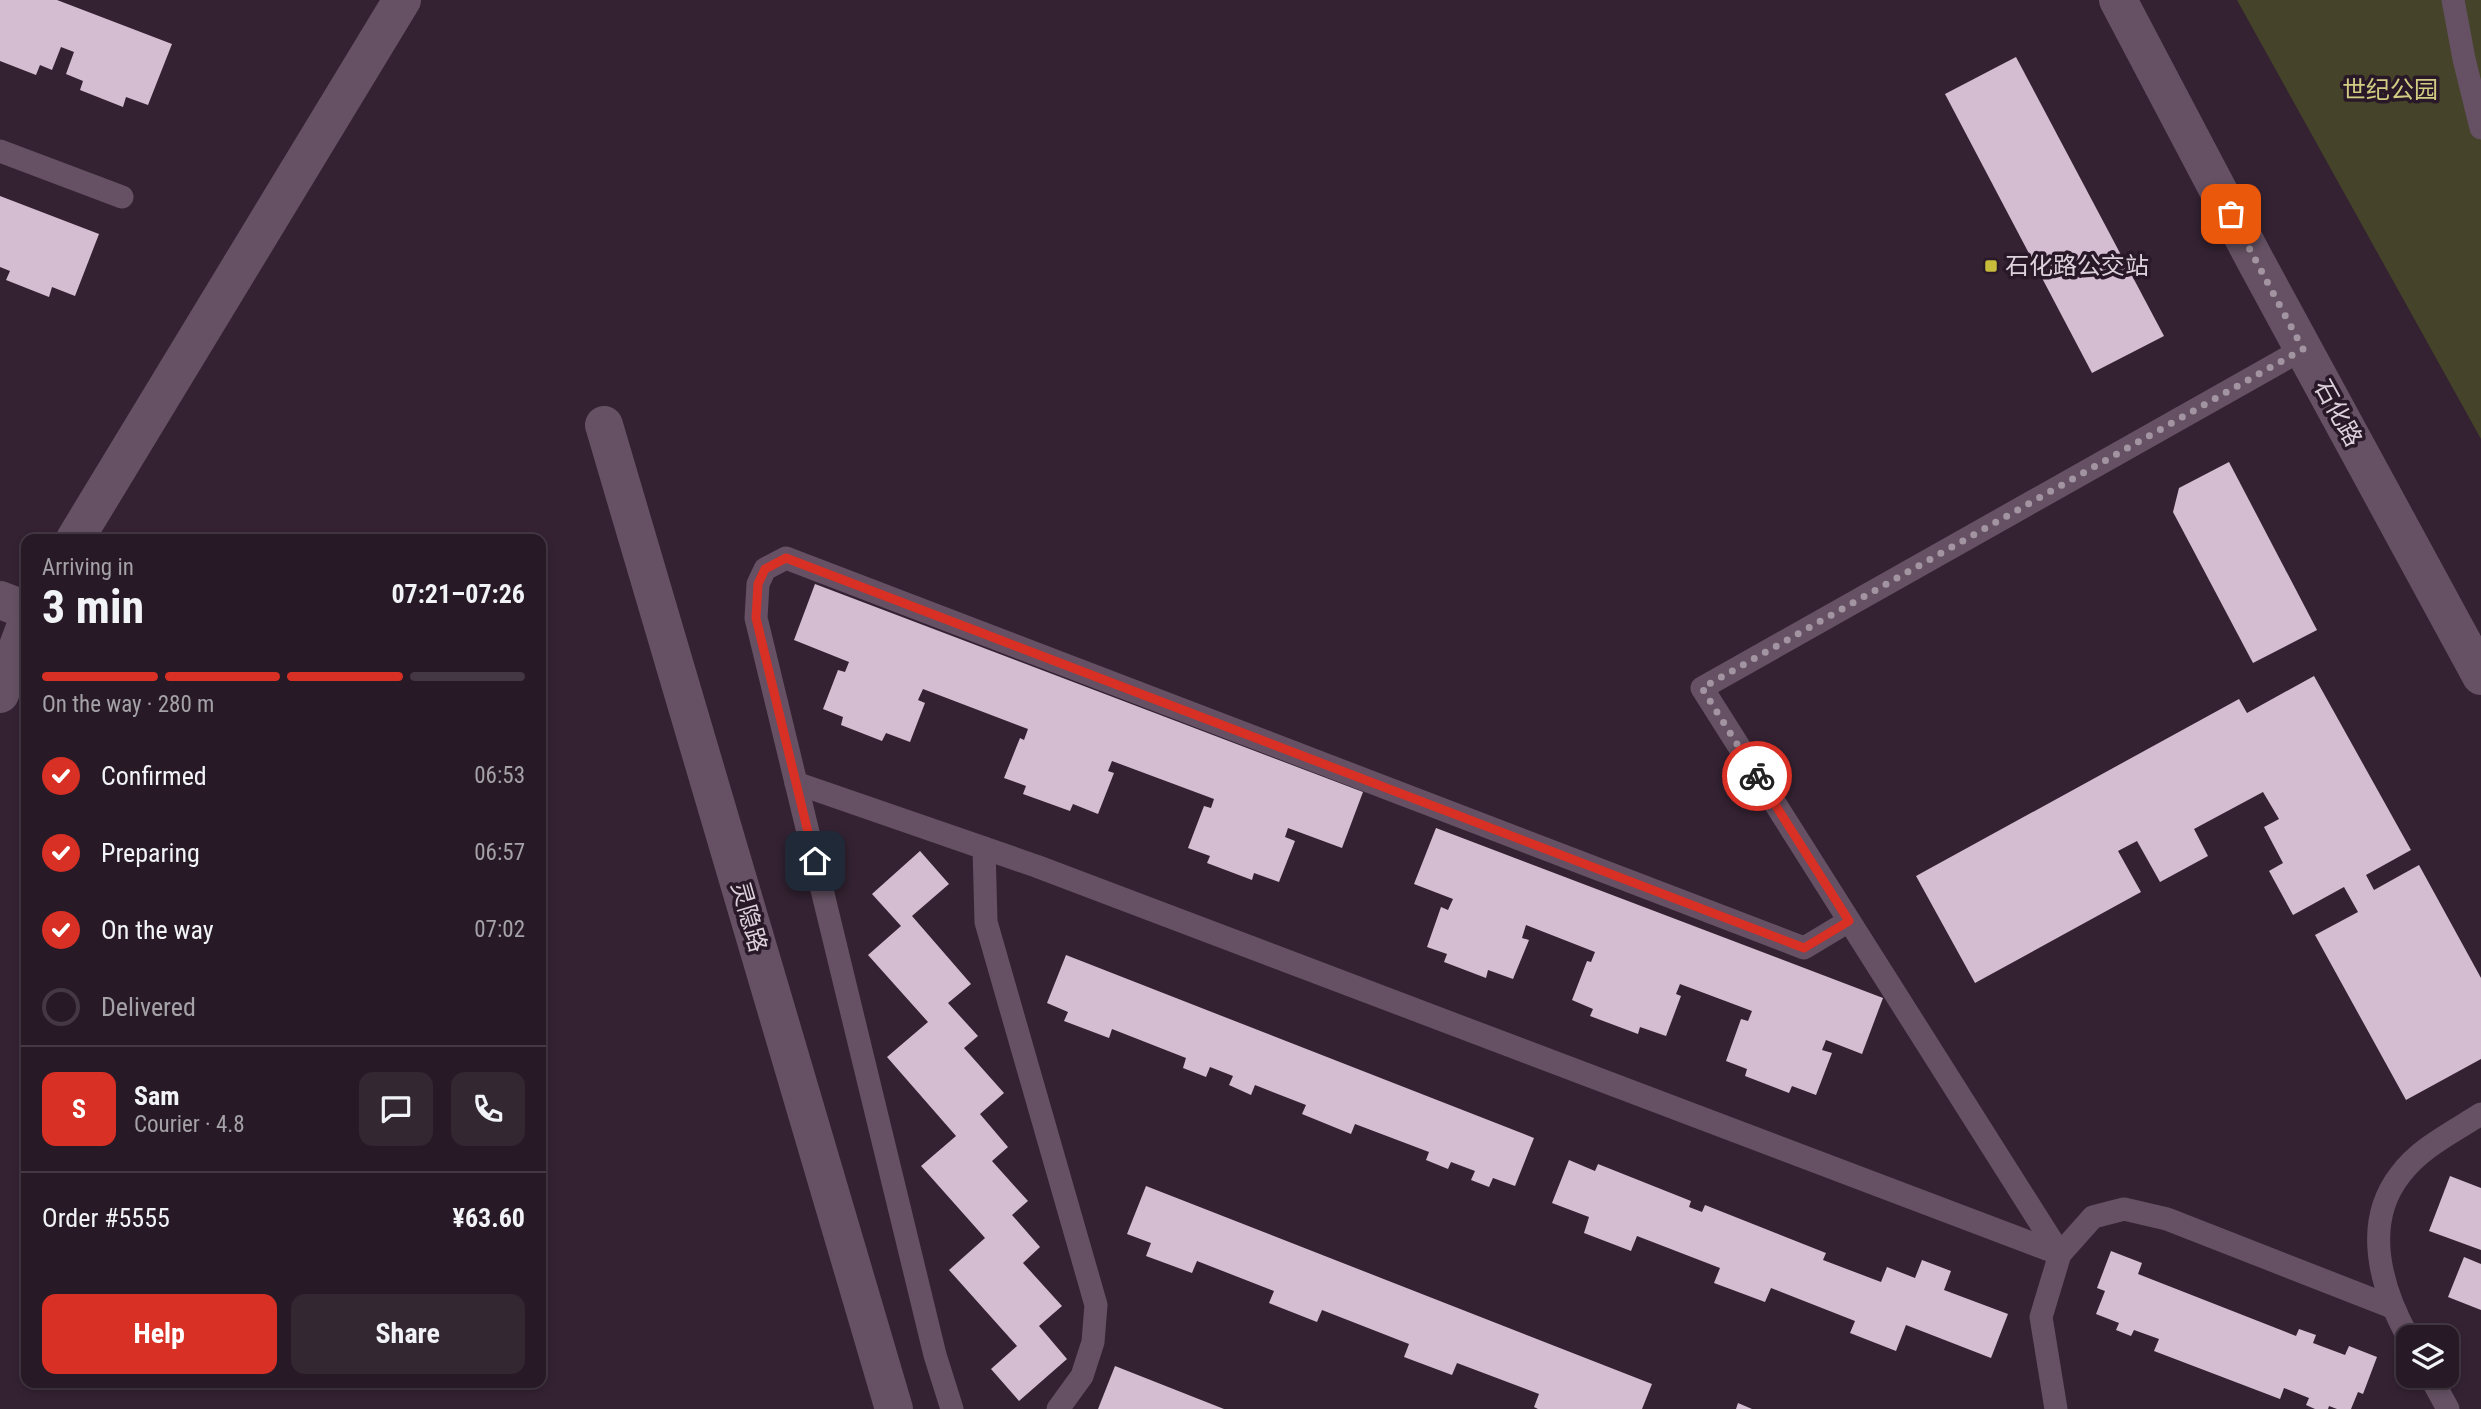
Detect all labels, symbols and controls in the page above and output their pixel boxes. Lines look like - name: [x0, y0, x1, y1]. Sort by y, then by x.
- park label: 世纪公园: [2342, 76, 2438, 104]
- pin: [2201, 184, 2261, 244]
- icon: bag: [2212, 195, 2250, 233]
- place label: 石化路公交站: [2005, 252, 2149, 280]
- marker: 石化路公交站: [1983, 258, 1999, 274]
- street label: 石化路: [2308, 375, 2368, 451]
- text: Arriving in: [42, 554, 134, 581]
- text: 07:21–07:26: [391, 579, 525, 609]
- text: 3 min: [42, 580, 144, 634]
- text: On the way · 280 m: [42, 691, 214, 718]
- courier: [1722, 741, 1792, 811]
- icon: check: [42, 757, 80, 795]
- icon: bike: [1738, 757, 1776, 795]
- text: Confirmed: [101, 761, 207, 791]
- text: 06:53: [474, 762, 525, 789]
- pin: [785, 831, 845, 891]
- icon: check: [42, 834, 80, 872]
- text: Preparing: [101, 838, 200, 868]
- text: 06:57: [474, 839, 525, 866]
- icon: home: [796, 842, 834, 880]
- street label: 灵隐路: [726, 879, 772, 955]
- icon: check: [42, 911, 80, 949]
- text: On the way: [101, 915, 214, 945]
- text: 07:02: [474, 916, 525, 943]
- text: Delivered: [101, 992, 196, 1022]
- button: chat: [359, 1072, 433, 1146]
- button: phone: [451, 1072, 525, 1146]
- text: Sam: [134, 1081, 180, 1111]
- text: S: [72, 1094, 86, 1124]
- text: Courier · 4.8: [134, 1111, 245, 1138]
- text: Order #5555: [42, 1203, 170, 1233]
- text: ¥63.60: [453, 1203, 525, 1233]
- button: Help: [42, 1294, 277, 1374]
- button: Share: [291, 1294, 525, 1374]
- map controls: [2396, 1325, 2459, 1388]
- button: layers: [2396, 1325, 2459, 1388]

